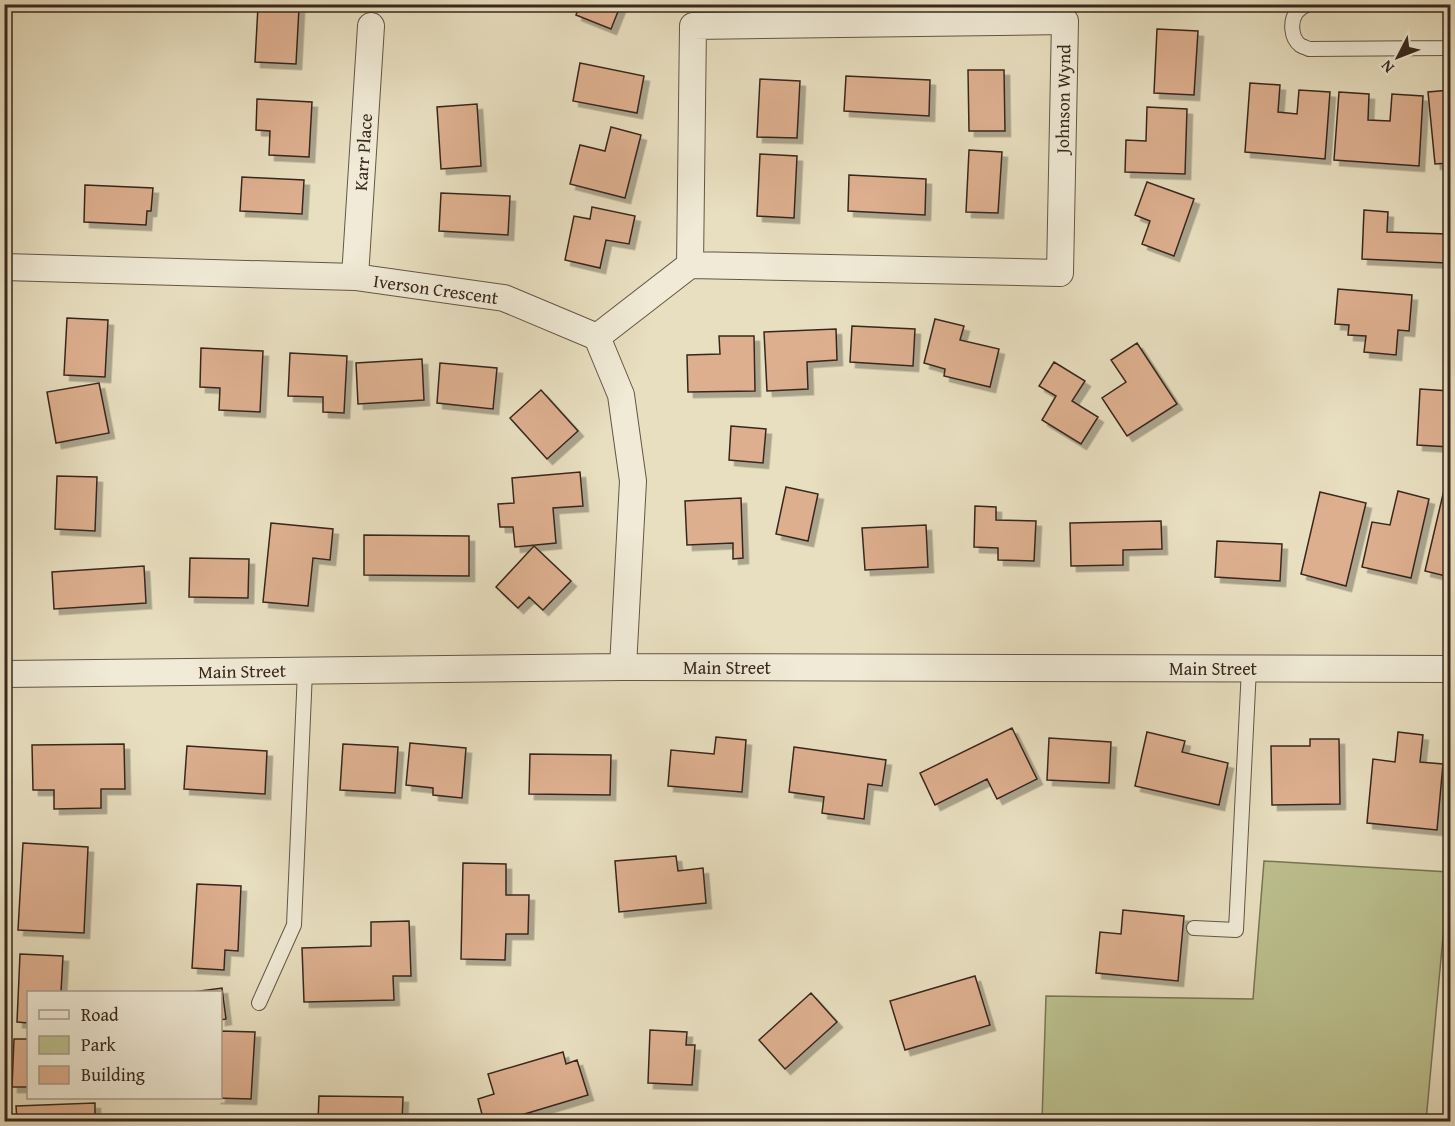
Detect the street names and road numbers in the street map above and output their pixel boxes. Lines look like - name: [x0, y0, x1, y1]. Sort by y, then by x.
- street label: Johnson Wynd: [1049, 44, 1077, 156]
- street label: Karr Place: [347, 112, 379, 192]
- street label: Iverson Crescent: [372, 267, 501, 311]
- street label: Main Street: [683, 654, 772, 681]
- street label: Main Street: [1169, 655, 1258, 682]
- street label: Main Street: [198, 657, 287, 685]

